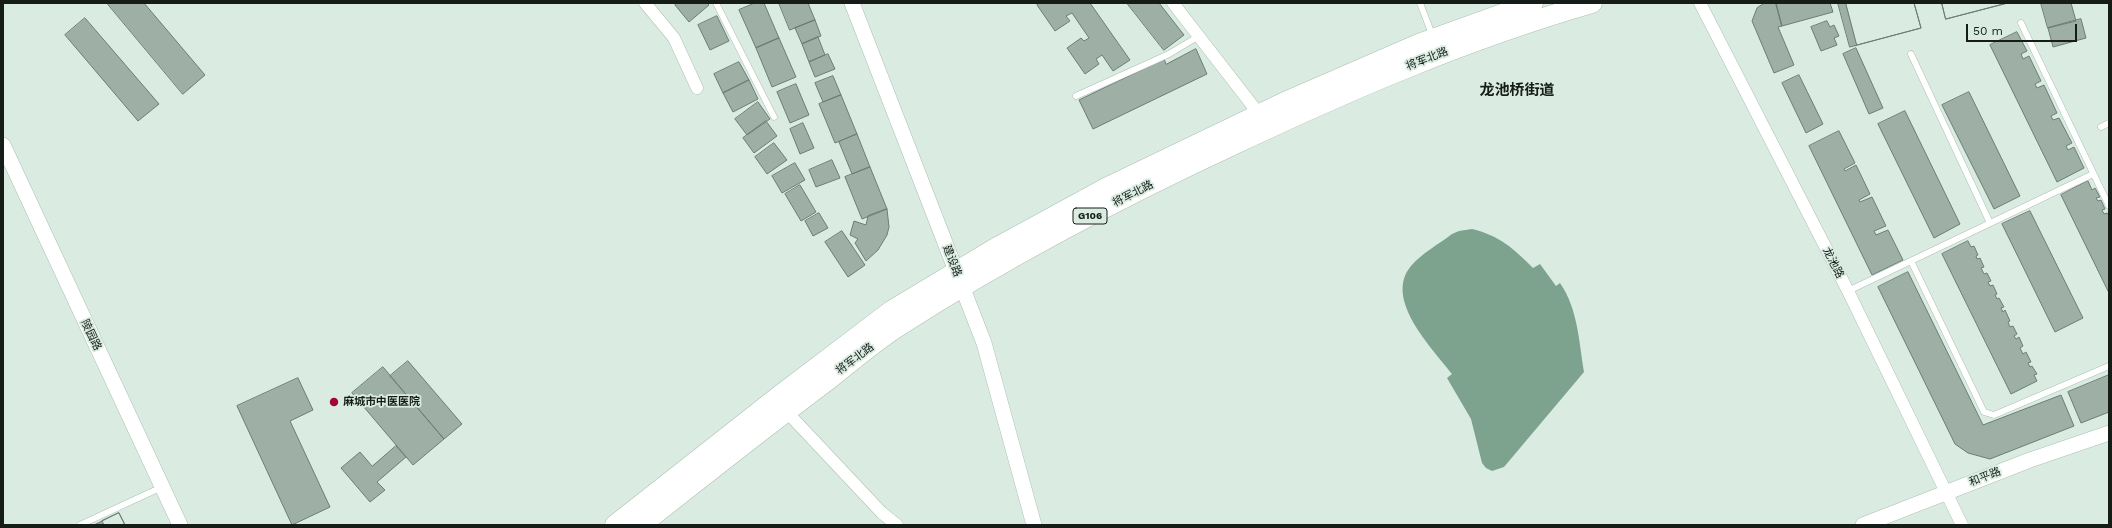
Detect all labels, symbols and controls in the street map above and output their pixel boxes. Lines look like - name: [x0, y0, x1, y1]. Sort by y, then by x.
- scale bar: [1968, 16, 2079, 42]
- text: 50 m: [1973, 24, 2003, 38]
- street label: 将军北路: [1404, 45, 1450, 73]
- district label: 龙池桥街道: [1480, 82, 1554, 100]
- street label: 将军北路: [1110, 178, 1156, 210]
- road number: G106: [1073, 208, 1107, 224]
- street label: 建设路: [940, 243, 964, 279]
- street label: 龙池路: [1820, 245, 1846, 281]
- street label: 陵园路: [78, 317, 104, 353]
- street label: 将军北路: [833, 340, 877, 378]
- place label: 麻城市中医医院: [343, 395, 420, 409]
- marker: 麻城市中医医院: [328, 396, 340, 408]
- street label: 和平路: [1967, 465, 2003, 489]

